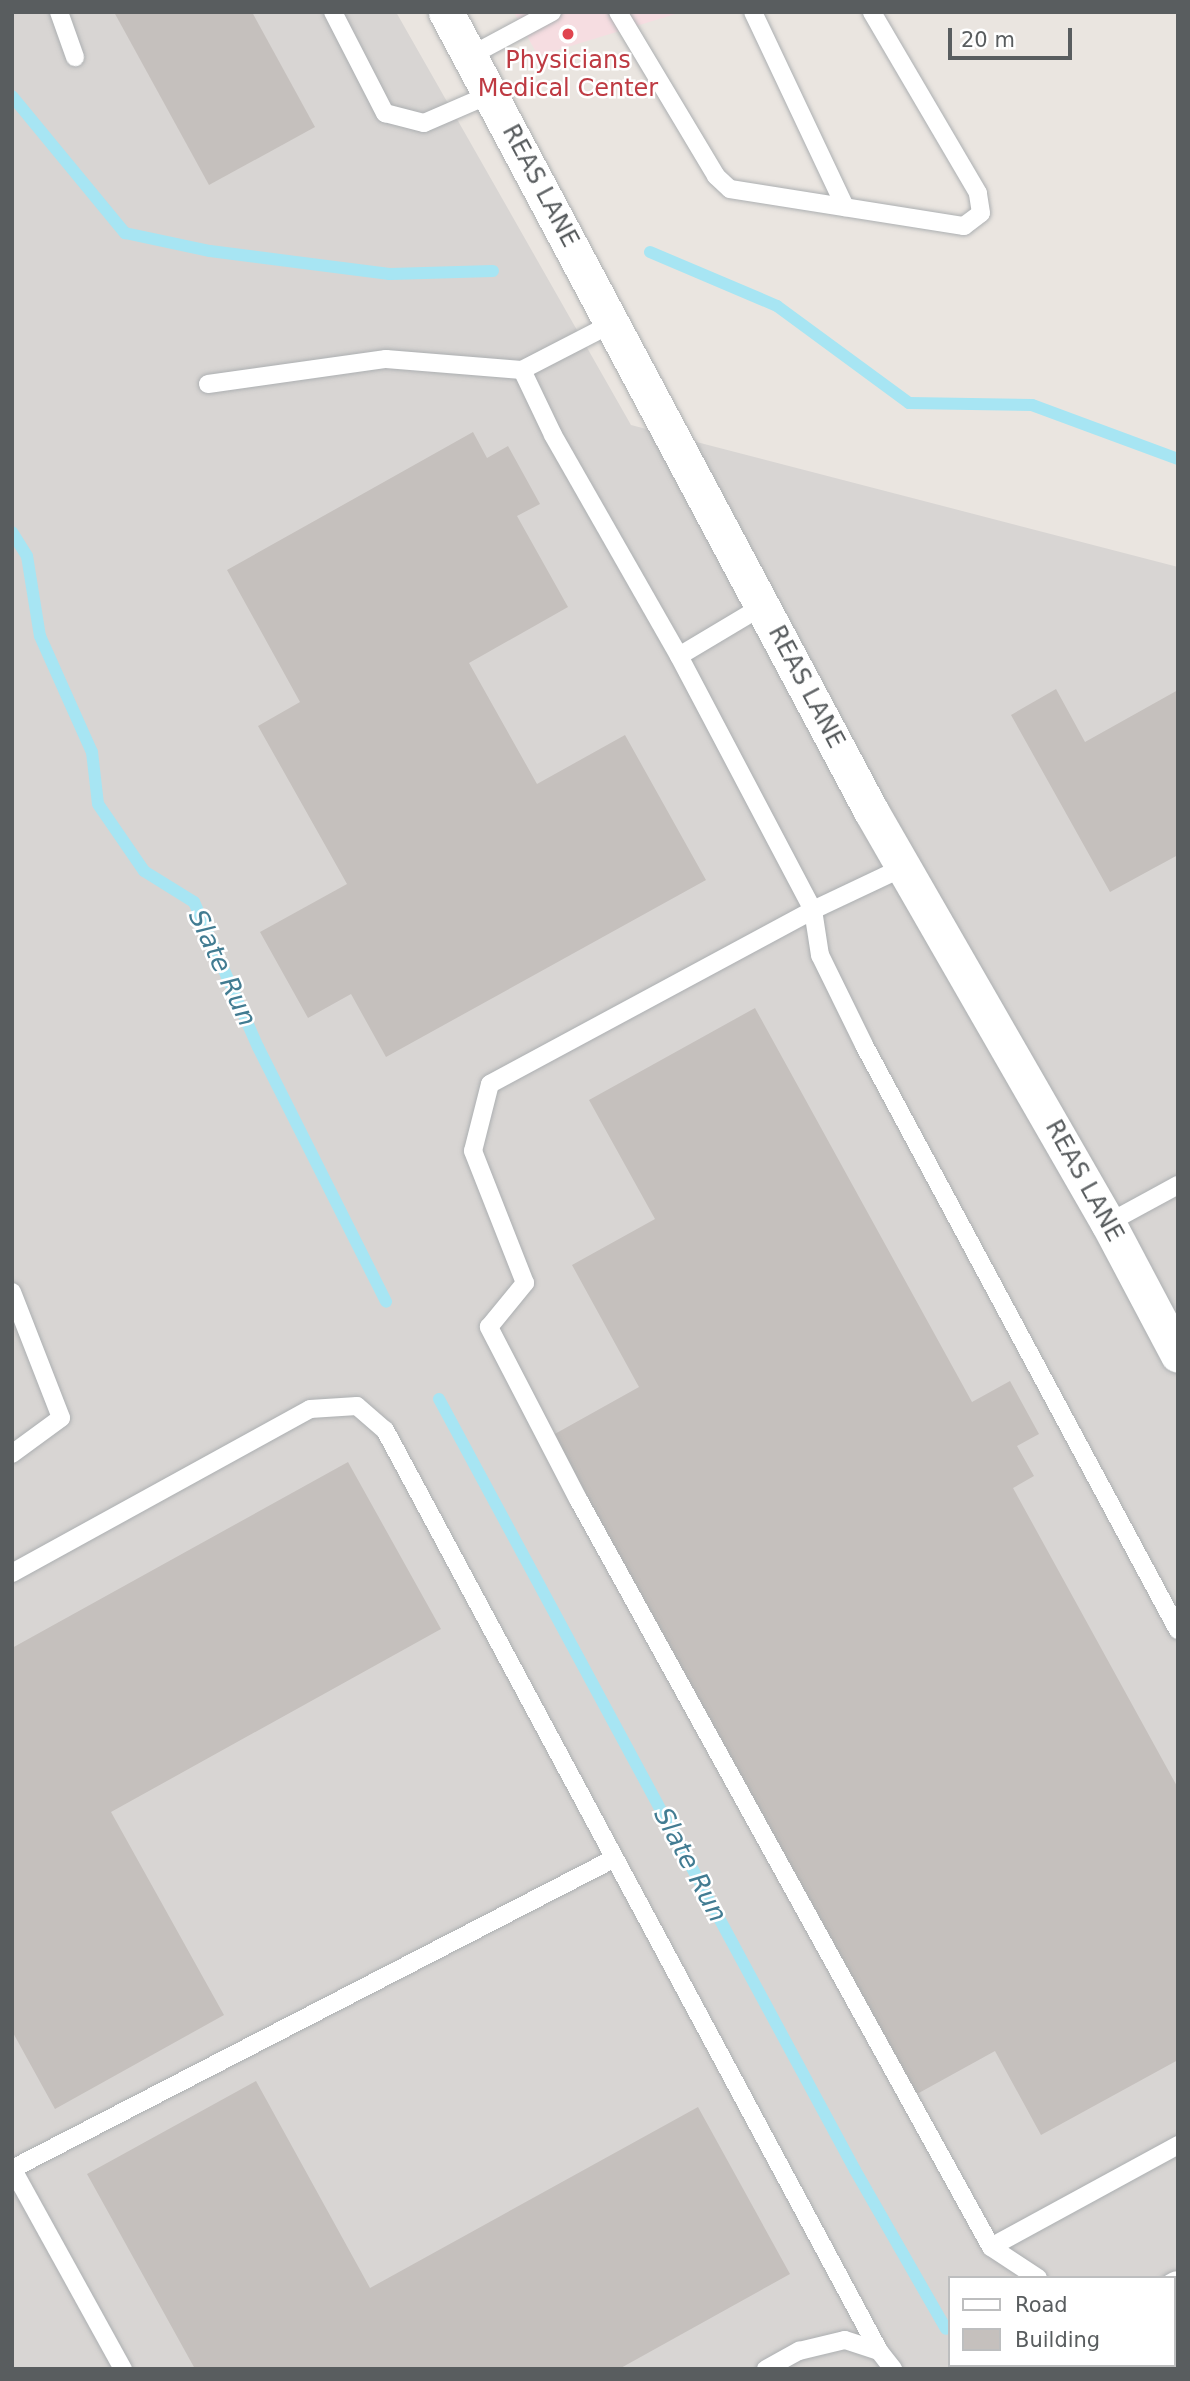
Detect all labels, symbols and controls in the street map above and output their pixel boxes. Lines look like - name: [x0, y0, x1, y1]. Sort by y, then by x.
- scale bar: [952, 14, 1076, 58]
- marker: Physicians Medical Center: [558, 24, 578, 44]
- text: 20 m: [961, 28, 1015, 52]
- place label: Physicians Medical Center: [478, 47, 658, 103]
- street label: REAS LANE: [496, 120, 584, 252]
- street label: REAS LANE: [762, 621, 850, 753]
- water label: Slate Run: [181, 905, 263, 1031]
- street label: REAS LANE: [1039, 1115, 1129, 1247]
- water label: Slate Run: [647, 1802, 733, 1928]
- legend: [948, 2276, 1176, 2367]
- text: Road: [1015, 2293, 1068, 2317]
- text: Building: [1015, 2328, 1100, 2352]

